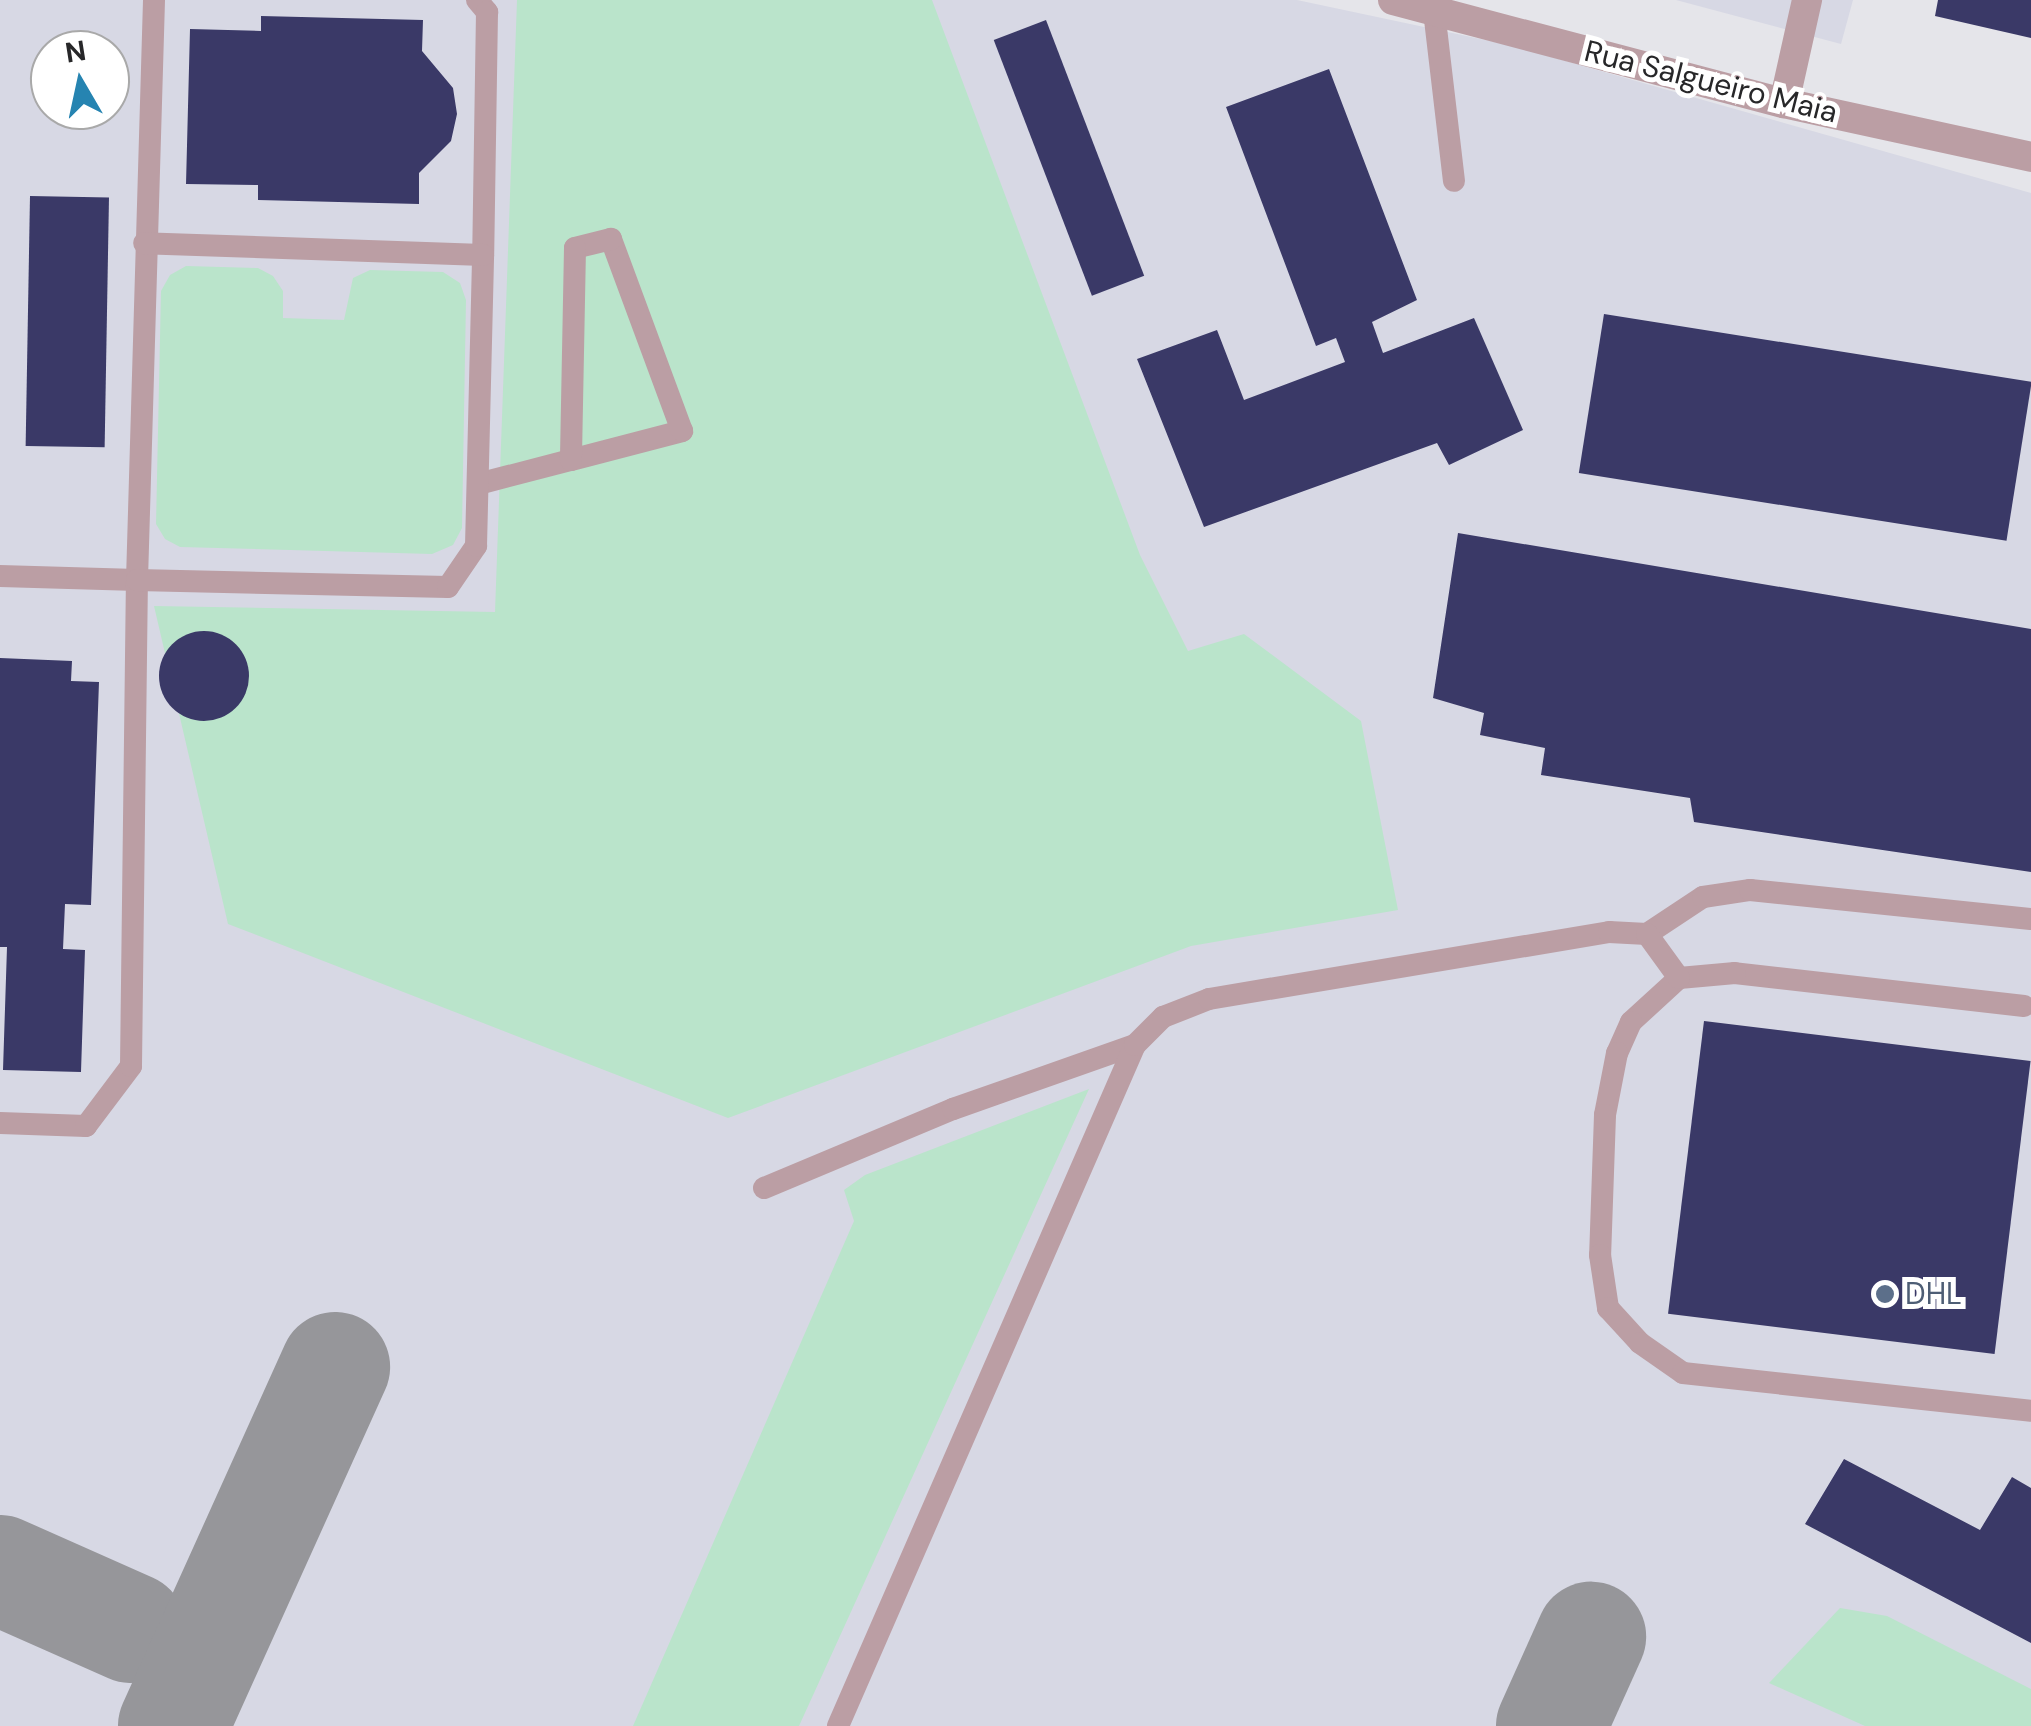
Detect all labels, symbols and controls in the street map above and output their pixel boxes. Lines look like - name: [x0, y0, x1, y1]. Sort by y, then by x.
- north arrow: [30, 30, 130, 130]
- text: N: [63, 32, 89, 72]
- street label: Rua Salgueiro Maia: [1581, 33, 1841, 131]
- place label: DHL: [1905, 1276, 1962, 1312]
- marker: DHL: [1874, 1283, 1896, 1305]

